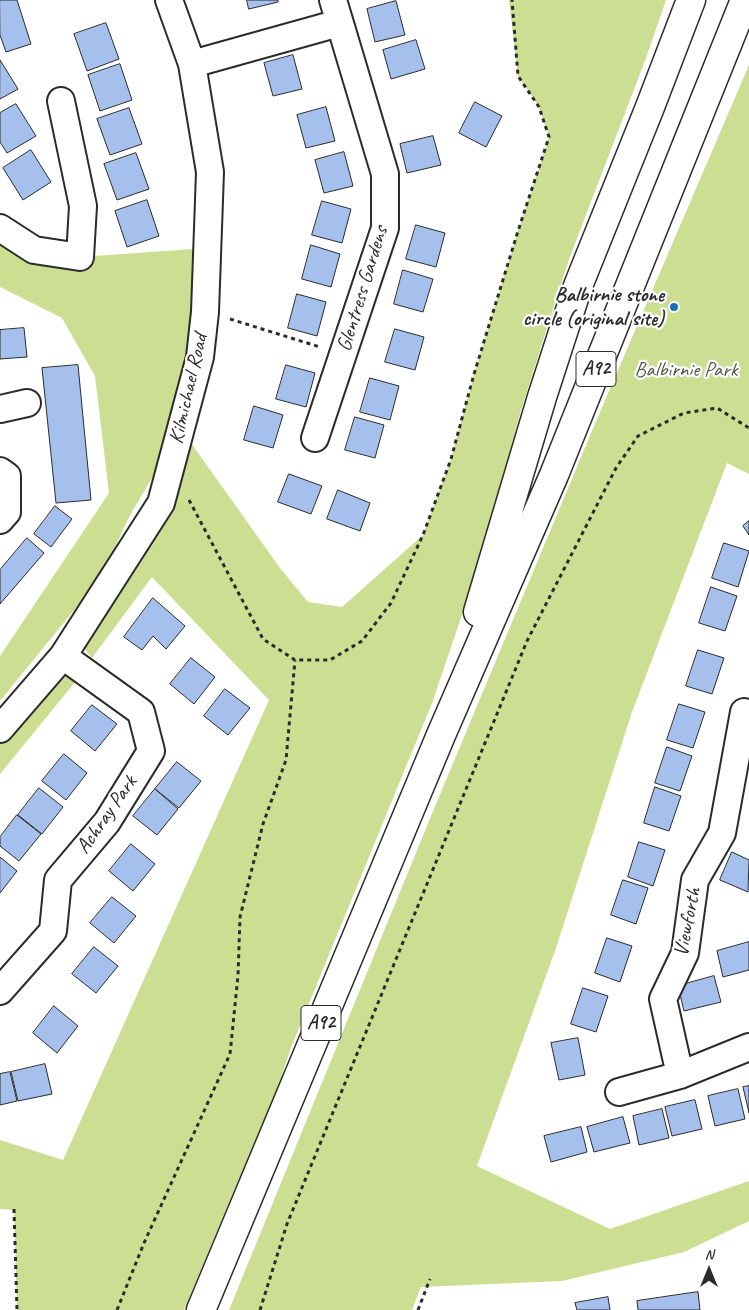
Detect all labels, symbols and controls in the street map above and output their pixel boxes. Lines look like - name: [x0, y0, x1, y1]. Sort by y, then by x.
- street label: Glentress Gardens: [332, 223, 394, 355]
- place label: Balbirnie stone circle (original site): [523, 282, 664, 332]
- marker: Balbirnie stone circle (original site): [668, 301, 680, 313]
- street label: Kilmichael Road: [164, 332, 214, 446]
- road number: A92: [576, 352, 616, 386]
- park label: Balbirnie Park: [635, 357, 737, 383]
- street label: Achray Park: [71, 771, 143, 859]
- street label: Viewforth: [669, 885, 707, 959]
- road number: A92: [301, 1006, 341, 1040]
- north arrow: [684, 1245, 734, 1295]
- text: N: [705, 1246, 713, 1263]

